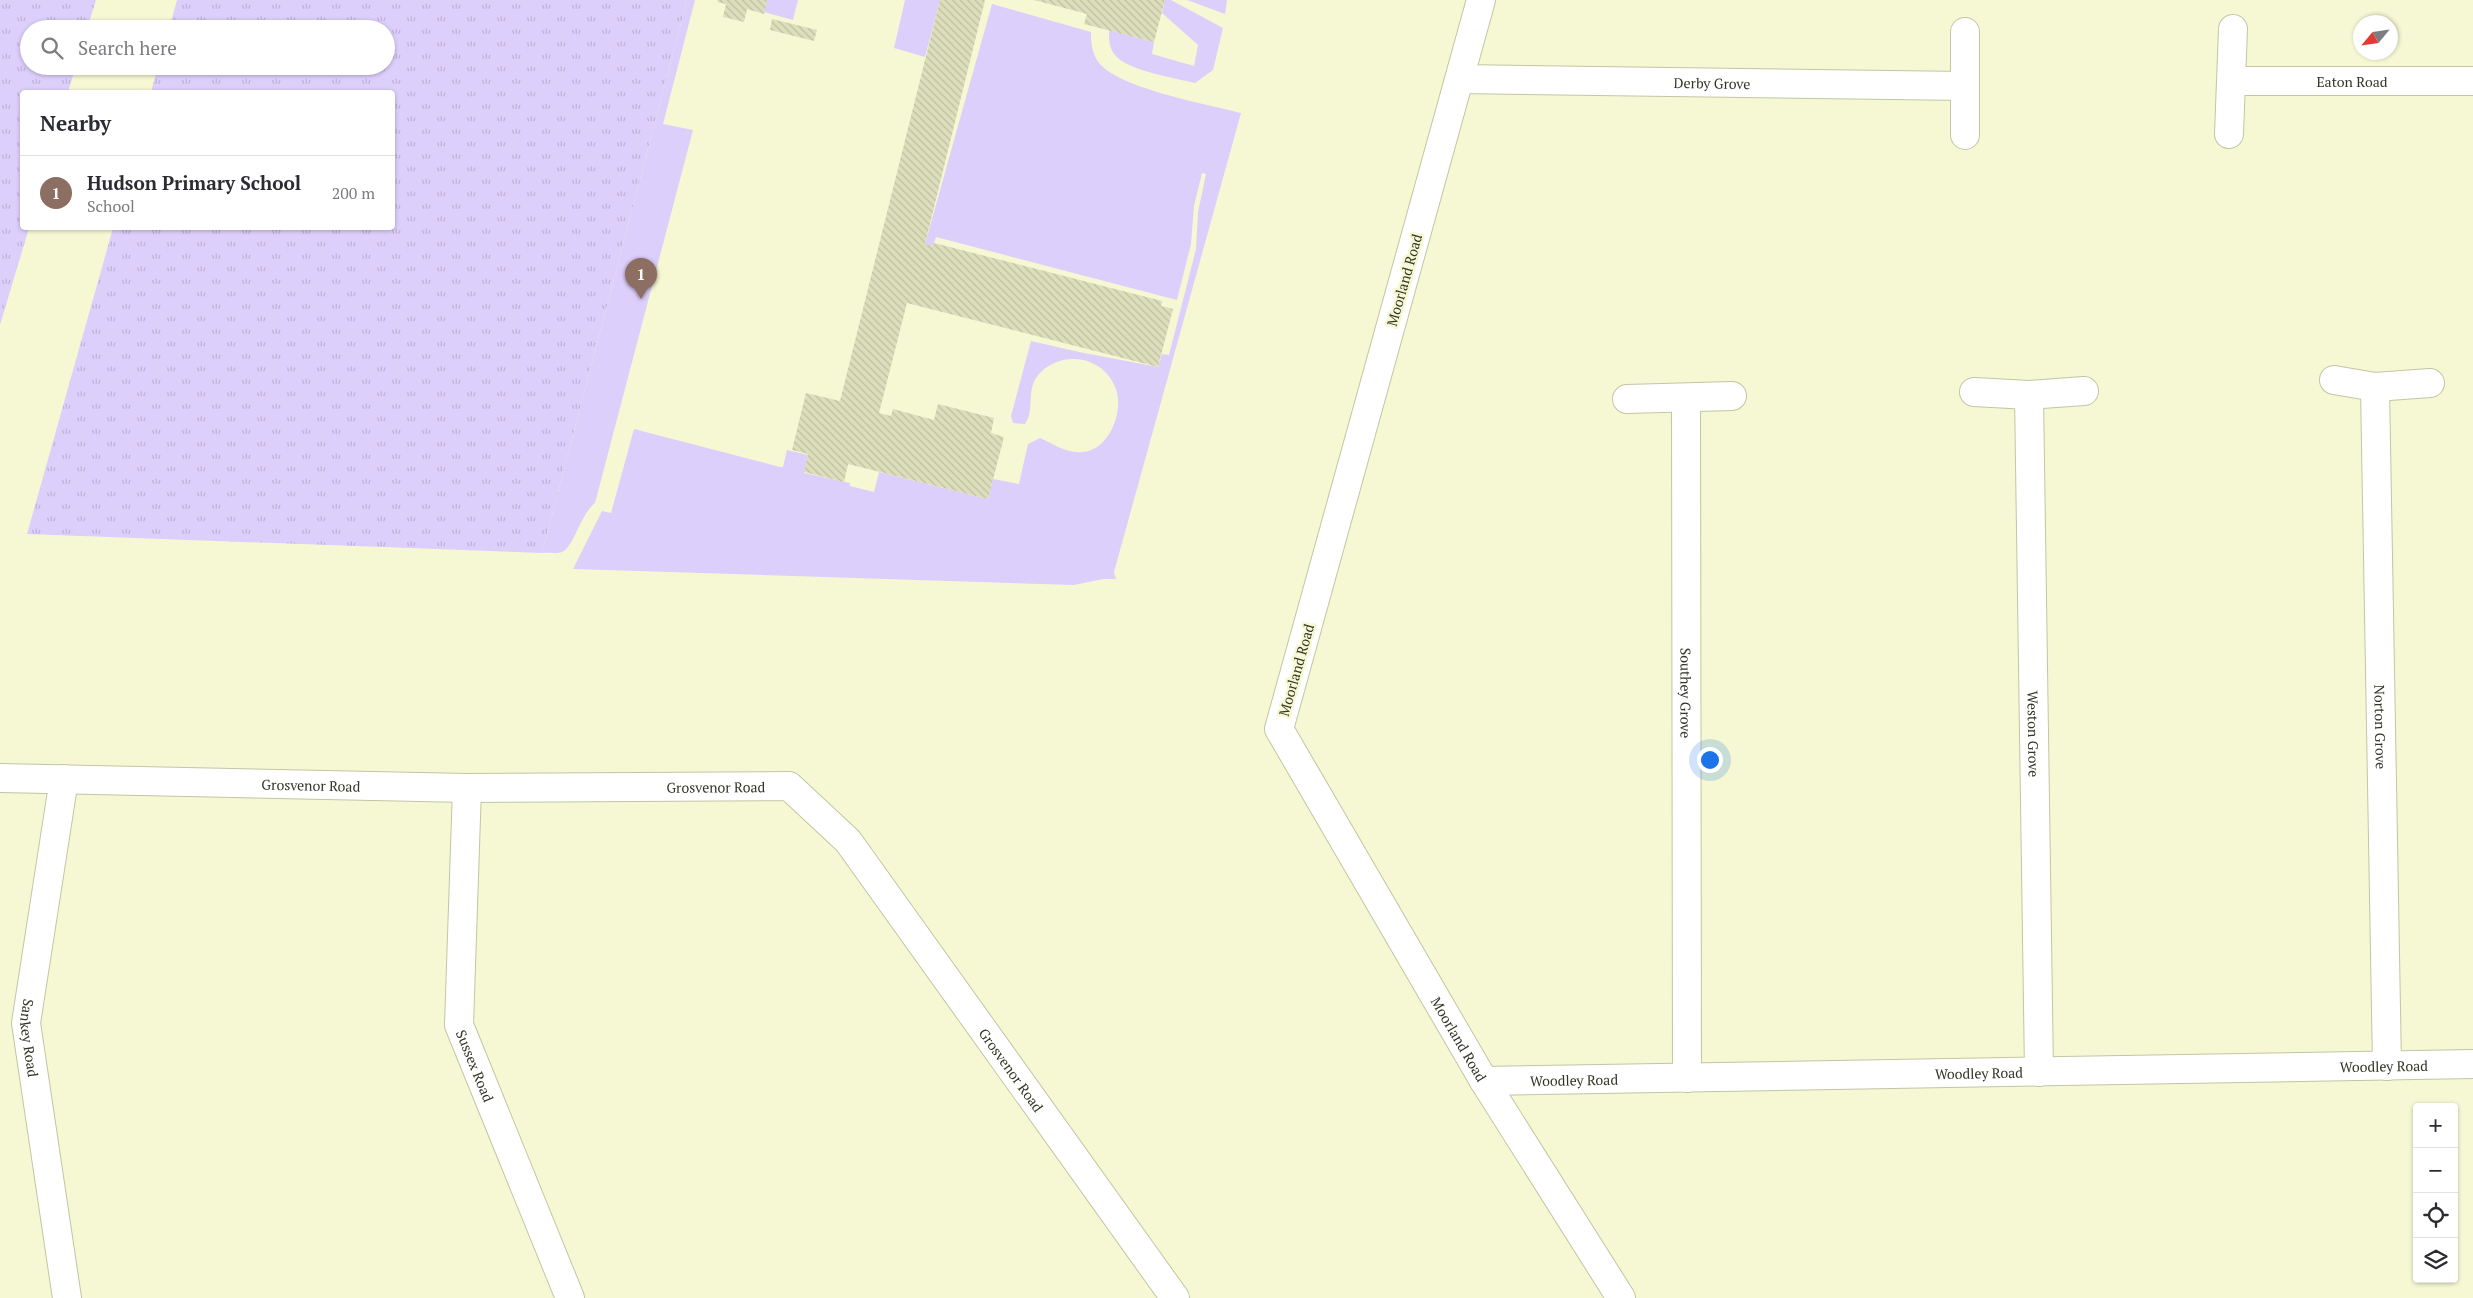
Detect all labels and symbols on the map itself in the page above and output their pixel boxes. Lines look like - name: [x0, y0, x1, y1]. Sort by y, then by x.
- north arrow: [2353, 15, 2398, 60]
- street label: Derby Grove: [1674, 72, 1750, 93]
- street label: Eaton Road: [2316, 72, 2388, 91]
- street label: Moorland Road: [1382, 232, 1426, 328]
- pin: 1: [625, 258, 657, 299]
- street label: Moorland Road: [1274, 622, 1318, 718]
- street label: Southey Grove: [1677, 648, 1696, 738]
- street label: Norton Grove: [2371, 685, 2391, 769]
- street label: Weston Grove: [2024, 691, 2044, 777]
- your location: [1697, 747, 1723, 773]
- street label: Grosvenor Road: [261, 774, 361, 795]
- street label: Grosvenor Road: [666, 777, 766, 796]
- street label: Moorland Road: [1427, 993, 1492, 1085]
- street label: Sankey Road: [16, 998, 43, 1078]
- street label: Grosvenor Road: [975, 1024, 1048, 1116]
- street label: Sussex Road: [452, 1027, 499, 1105]
- street label: Woodley Road: [2340, 1055, 2428, 1076]
- street label: Woodley Road: [1935, 1062, 2023, 1083]
- street label: Woodley Road: [1530, 1069, 1618, 1090]

